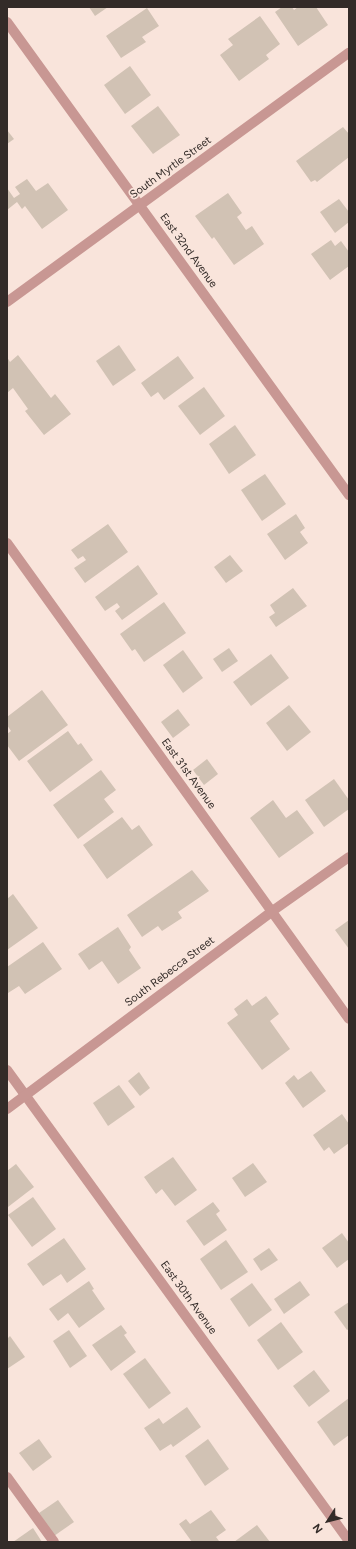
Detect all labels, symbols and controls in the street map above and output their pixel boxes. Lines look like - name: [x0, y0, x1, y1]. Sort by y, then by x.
- street label: South Myrtle Street: [128, 134, 214, 202]
- street label: East 32nd Avenue: [157, 211, 219, 291]
- street label: East 31st Avenue: [158, 736, 218, 812]
- street label: South Rebecca Street: [123, 934, 217, 1010]
- street label: East 30th Avenue: [157, 1259, 219, 1337]
- north arrow: [308, 1501, 348, 1541]
- text: N: [310, 1521, 326, 1536]

